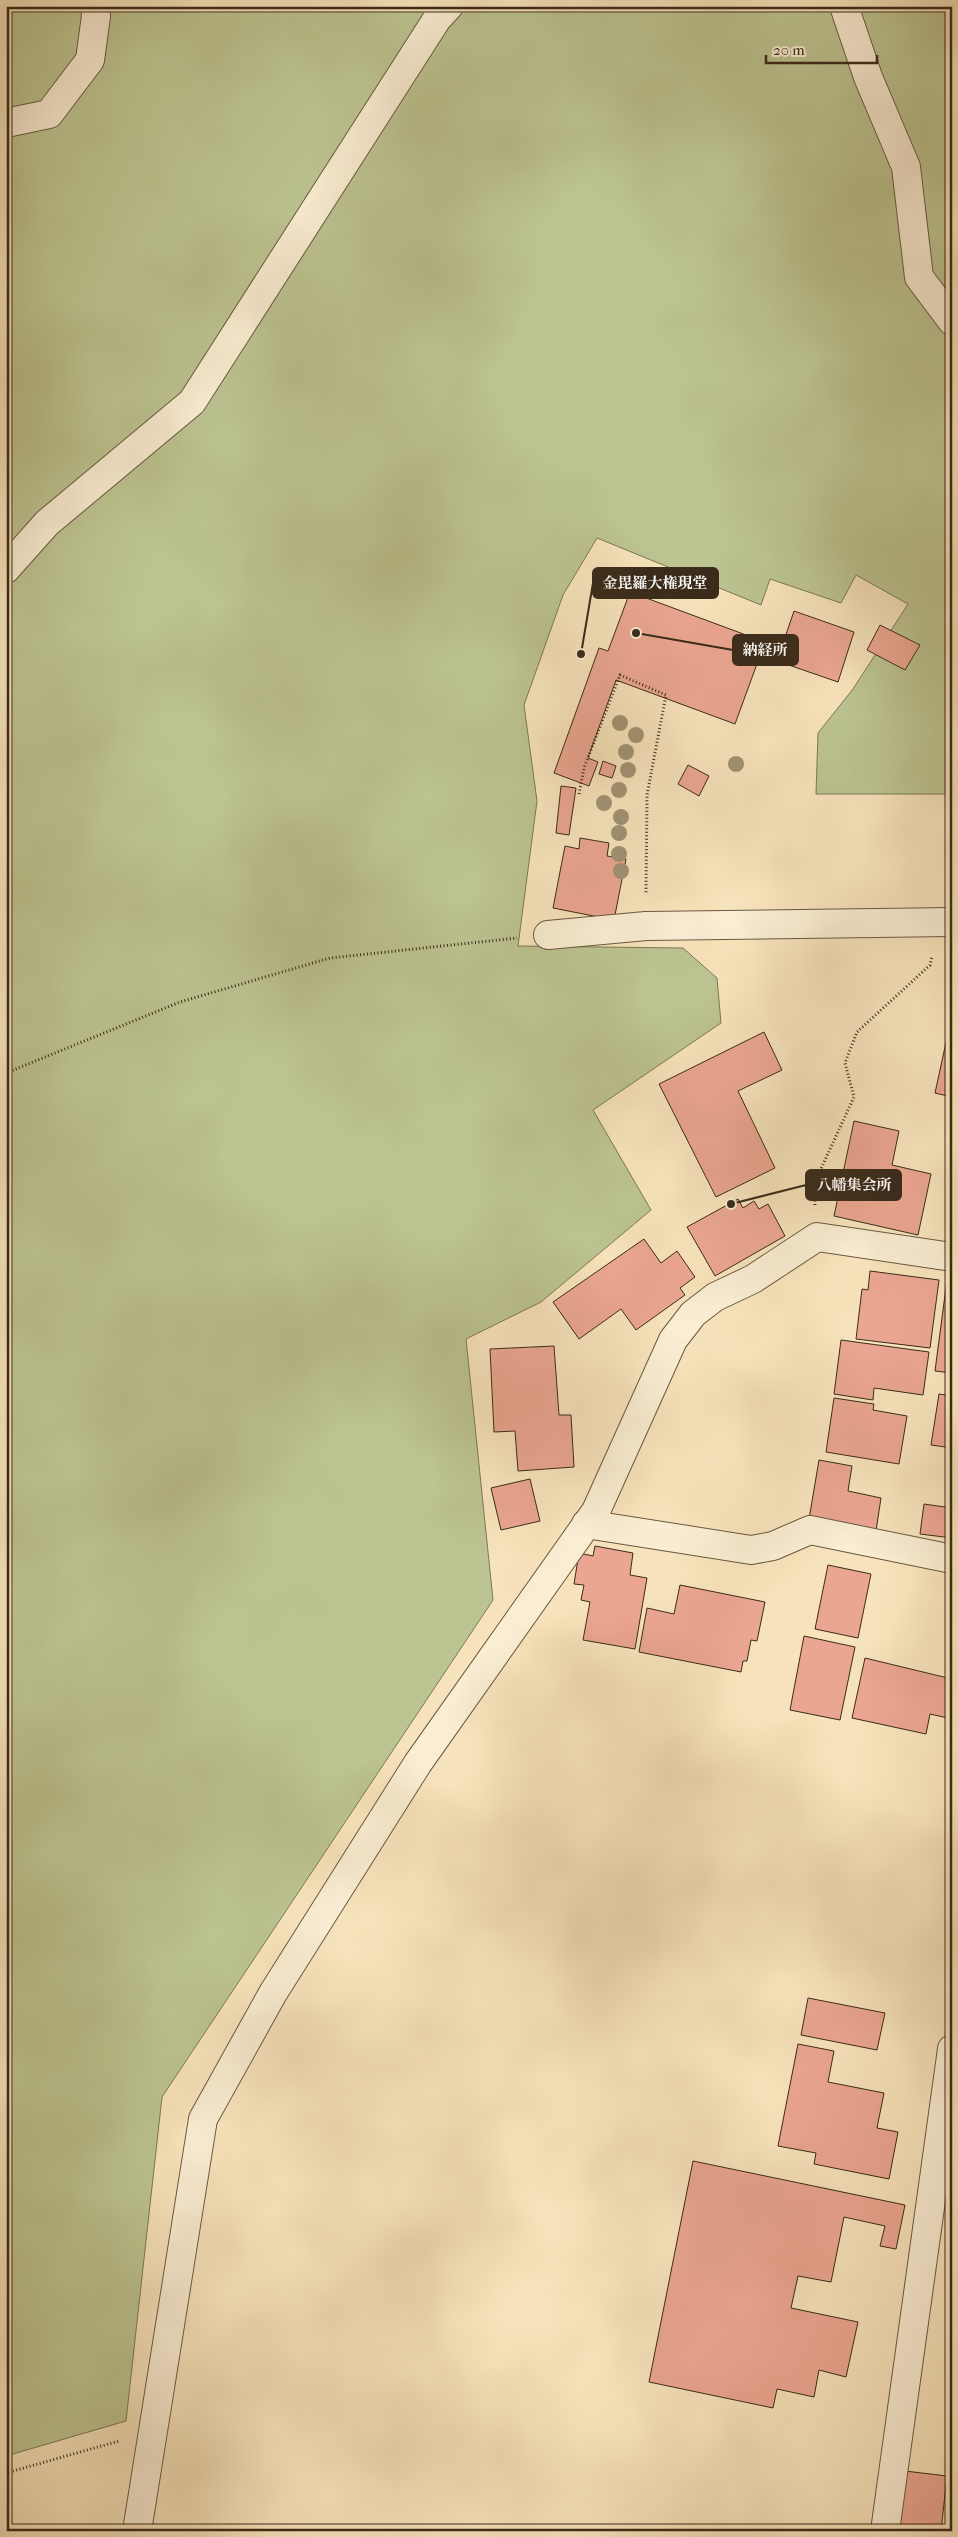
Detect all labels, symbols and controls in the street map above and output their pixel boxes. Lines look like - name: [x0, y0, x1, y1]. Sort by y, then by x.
- scale bar: [766, 32, 877, 64]
- text: 20 m: [773, 41, 805, 59]
- callout: 金毘羅大権現堂: [593, 568, 718, 598]
- text: 金毘羅大権現堂: [602, 574, 708, 592]
- callout: 納経所: [733, 635, 798, 665]
- text: 納経所: [742, 641, 788, 659]
- callout: 八幡集会所: [806, 1170, 901, 1200]
- text: 八幡集会所: [816, 1176, 892, 1194]

